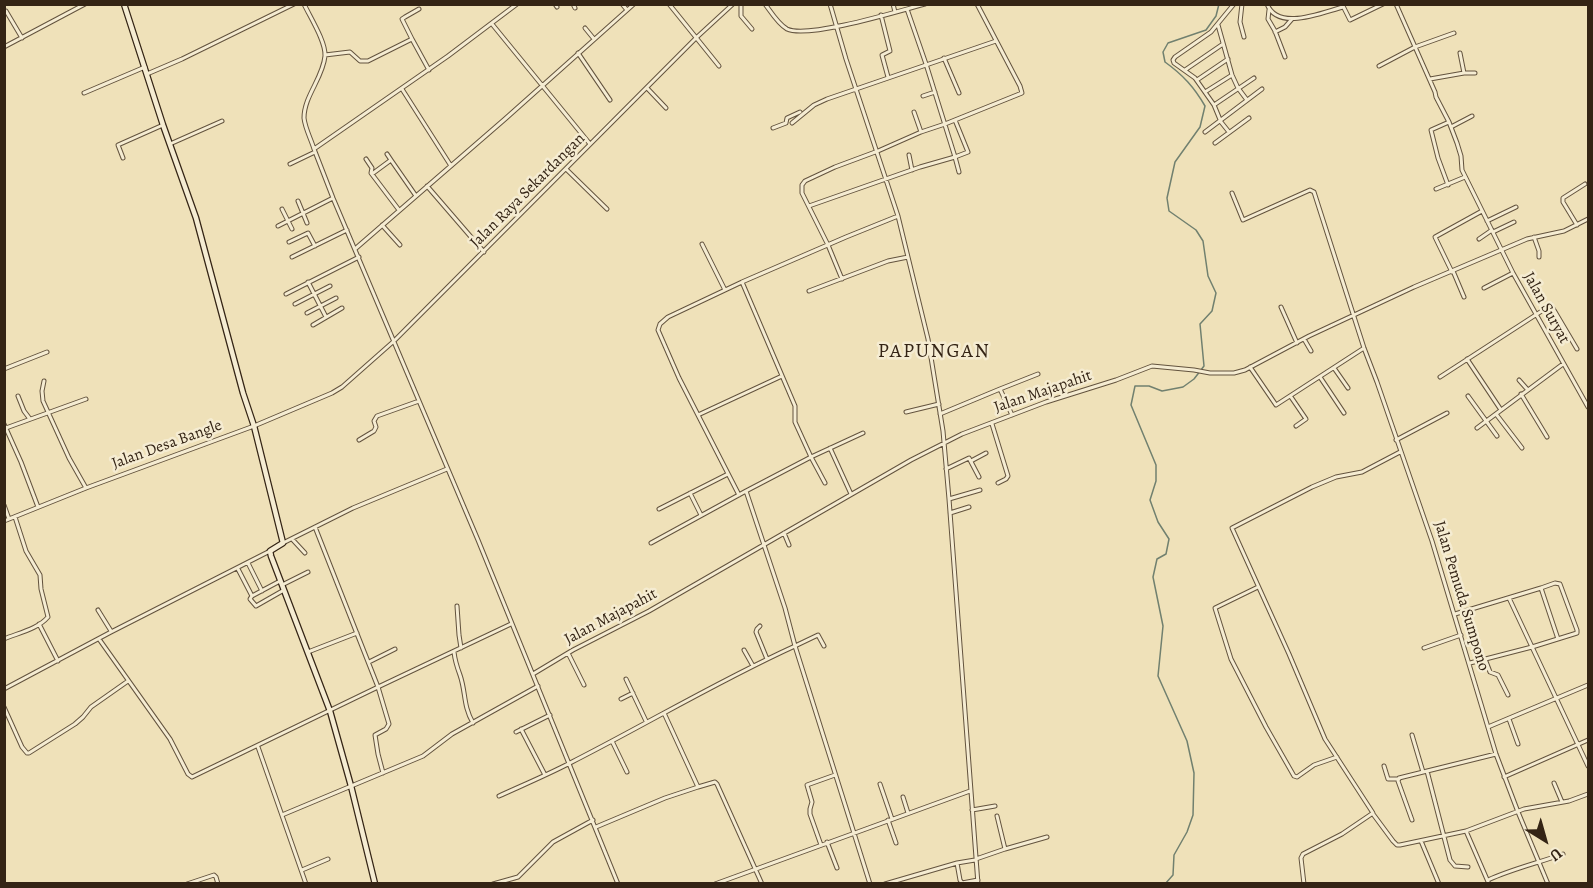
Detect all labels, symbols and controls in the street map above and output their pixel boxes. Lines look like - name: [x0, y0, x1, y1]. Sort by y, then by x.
- street label: Jalan Raya Sekardangan: [466, 129, 590, 253]
- street label: Jalan Suryat: [1519, 269, 1573, 347]
- district label: PAPUNGAN: [878, 340, 990, 364]
- street label: Jalan Majapahit: [992, 366, 1094, 418]
- street label: Jalan Desa Bangle: [109, 416, 225, 474]
- street label: Jalan Pemuda Sumpono: [1429, 519, 1493, 673]
- street label: Jalan Majapahit: [561, 585, 661, 649]
- north arrow: [1515, 810, 1575, 870]
- text: U: [1545, 842, 1567, 866]

